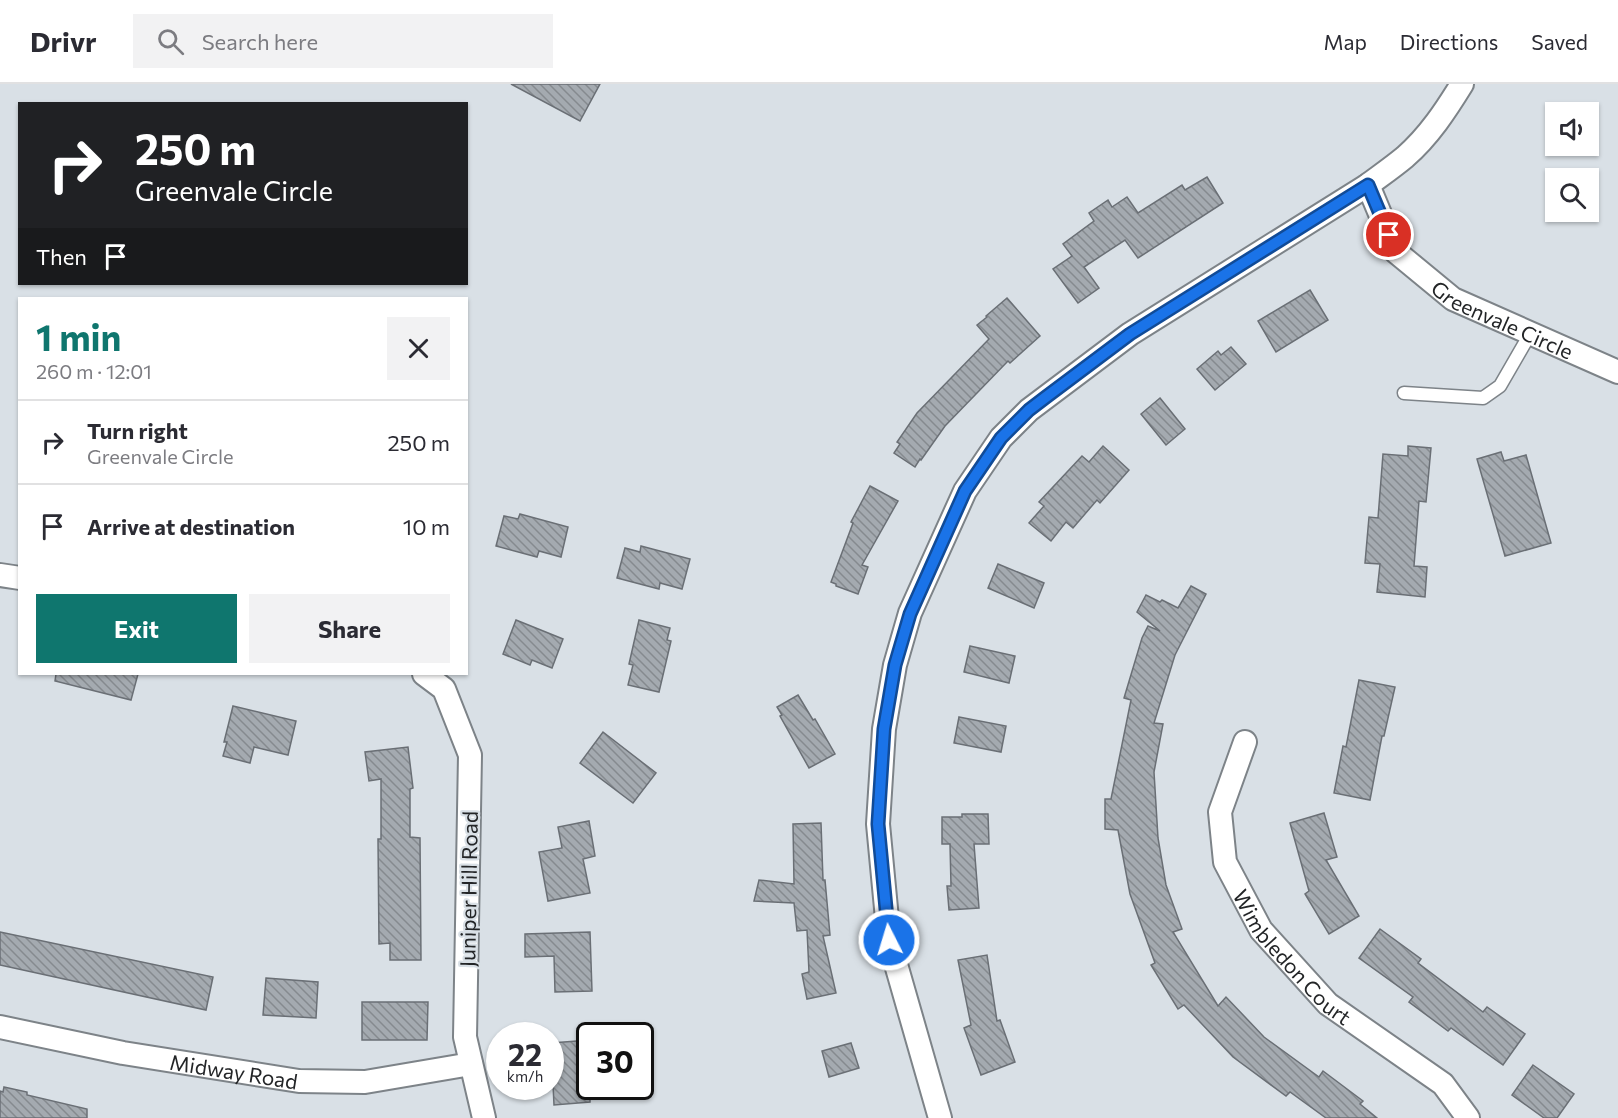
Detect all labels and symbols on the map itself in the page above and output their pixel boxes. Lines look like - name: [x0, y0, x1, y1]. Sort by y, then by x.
- pin: [1363, 209, 1414, 260]
- street label: Greenvale Circle: [1427, 274, 1577, 363]
- street label: Juniper Hill Road: [454, 811, 482, 967]
- street label: Wimbledon Court: [1229, 885, 1356, 1029]
- position arrow: [857, 908, 921, 972]
- speed limit sign: 30: [576, 1022, 654, 1100]
- street label: Midway Road: [168, 1048, 300, 1093]

